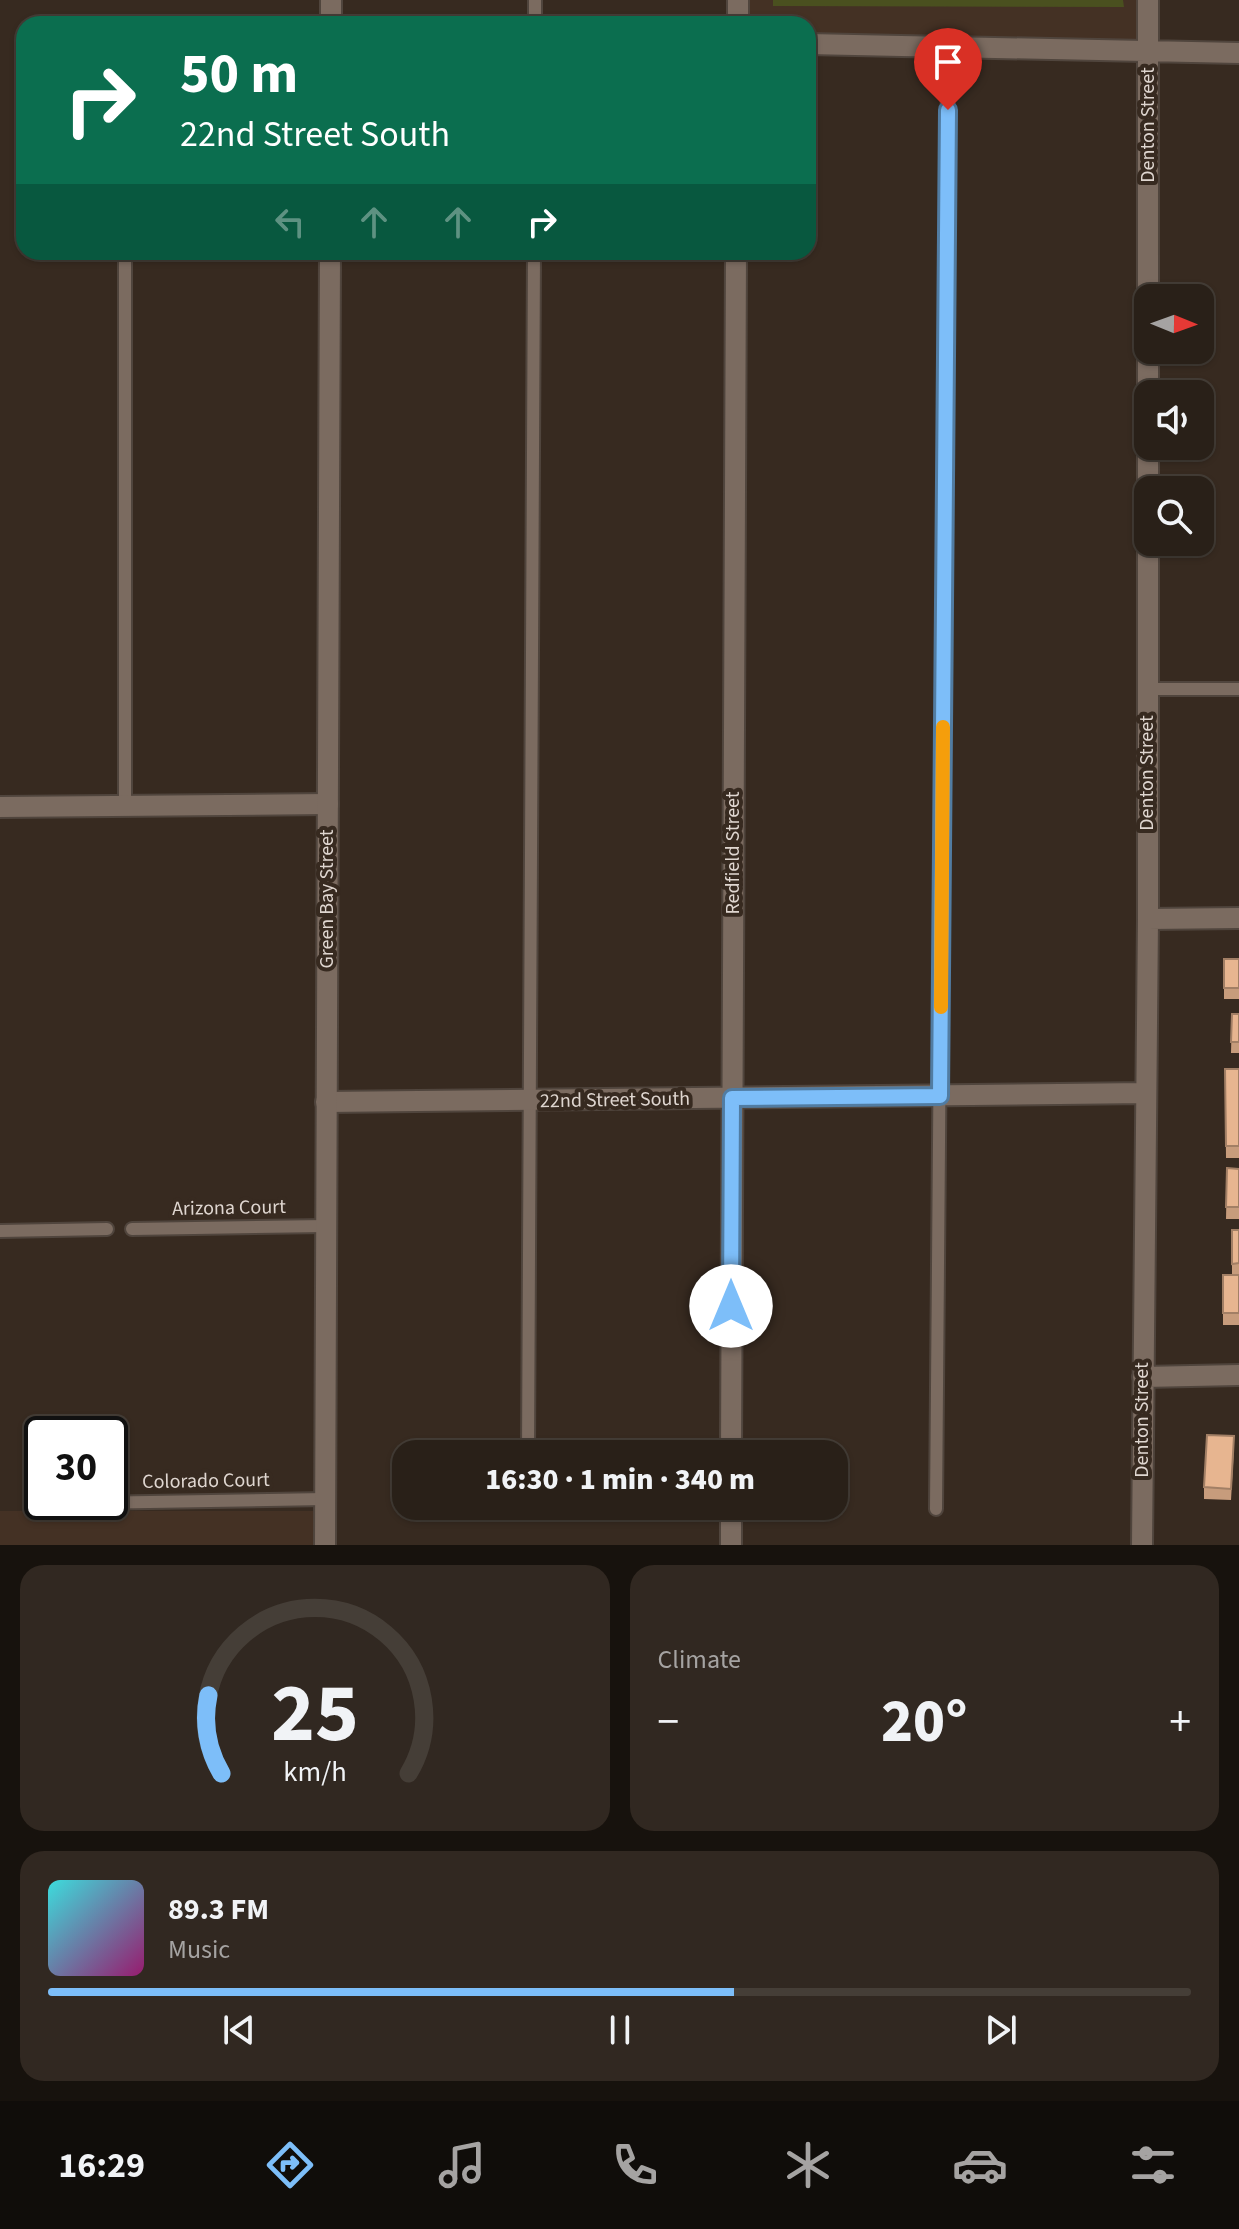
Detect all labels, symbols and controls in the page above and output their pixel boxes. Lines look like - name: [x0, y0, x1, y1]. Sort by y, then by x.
- pin: [914, 28, 982, 110]
- text: 50 m: [180, 35, 298, 114]
- icon: arrive: [926, 40, 970, 84]
- icon: right: [48, 48, 152, 152]
- street label: Denton Street: [1134, 67, 1162, 183]
- text: 22nd Street South: [180, 109, 450, 160]
- icon: left: [268, 200, 312, 244]
- icon: ahead: [352, 200, 396, 244]
- icon: ahead: [436, 200, 480, 244]
- icon: right: [520, 200, 564, 244]
- north arrow: [1134, 284, 1214, 364]
- map controls: [1134, 284, 1214, 556]
- button: sound: [1134, 380, 1214, 460]
- button: search: [1134, 476, 1214, 556]
- street label: Denton Street: [1133, 715, 1161, 831]
- street label: Redfield Street: [719, 791, 747, 915]
- street label: Green Bay Street: [313, 829, 341, 969]
- street label: 22nd Street South: [540, 1085, 690, 1115]
- street label: Arizona Court: [172, 1193, 286, 1223]
- position arrow: [689, 1264, 773, 1348]
- street label: Denton Street: [1128, 1362, 1156, 1478]
- speed limit sign: 30: [24, 1416, 128, 1520]
- text: 16:30 · 1 min · 340 m: [485, 1458, 755, 1501]
- street label: Colorado Court: [142, 1466, 270, 1496]
- text: Climate: [658, 1641, 741, 1678]
- text: 25: [271, 1655, 359, 1773]
- text: 20°: [881, 1680, 967, 1765]
- text: −: [658, 1691, 679, 1754]
- text: +: [1169, 1691, 1191, 1754]
- text: km/h: [283, 1752, 346, 1792]
- text: 89.3 FM: [168, 1888, 269, 1931]
- text: Music: [168, 1931, 230, 1968]
- icon: previous: [217, 2008, 261, 2052]
- icon: pause: [598, 2008, 642, 2052]
- icon: next: [979, 2008, 1023, 2052]
- icon: directions: [262, 2137, 318, 2193]
- icon: music: [434, 2137, 490, 2193]
- icon: phone: [607, 2137, 663, 2193]
- icon: climate: [780, 2137, 836, 2193]
- icon: car: [952, 2137, 1008, 2193]
- icon: filters: [1125, 2137, 1181, 2193]
- text: 16:29: [58, 2140, 145, 2191]

